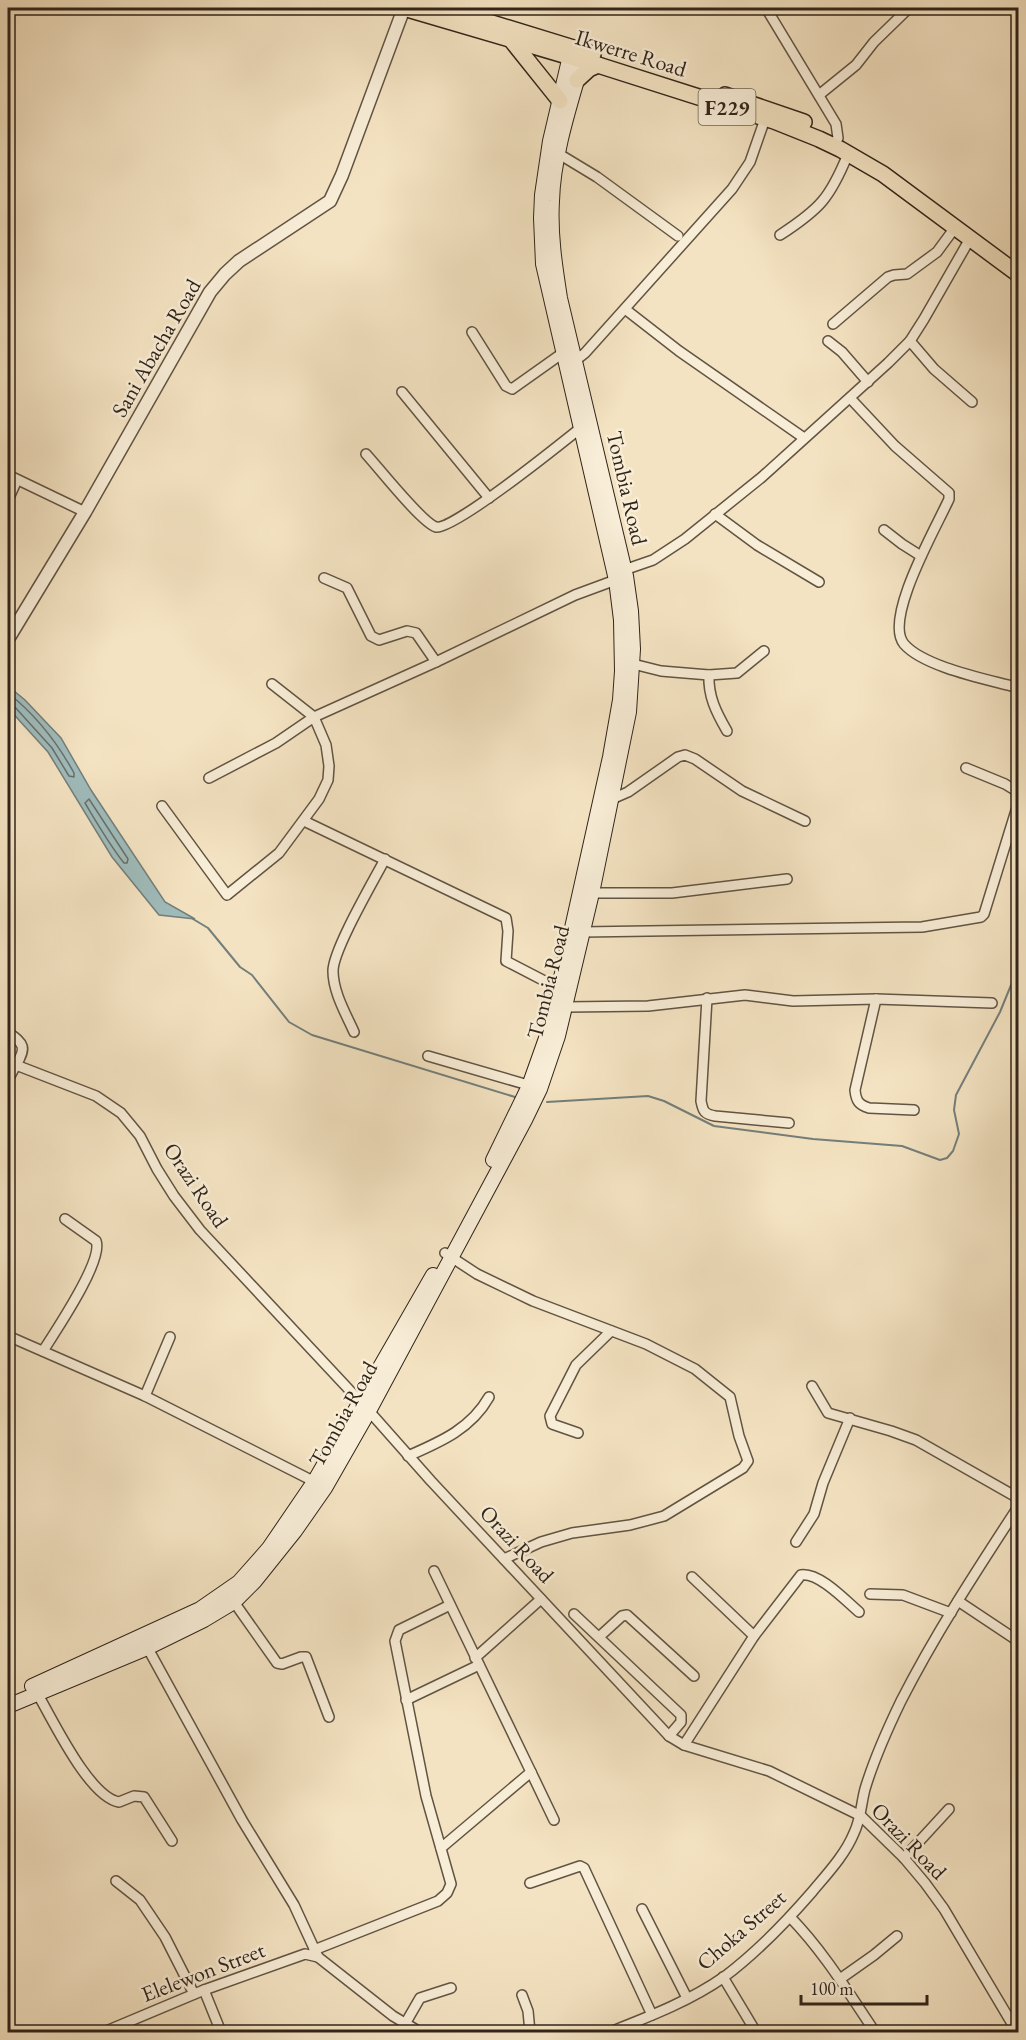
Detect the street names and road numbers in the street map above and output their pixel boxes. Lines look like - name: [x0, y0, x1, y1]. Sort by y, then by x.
- street label: Ikwerre Road: [572, 22, 691, 84]
- road number: F229: [698, 89, 756, 125]
- street label: Sani Abacha Road: [105, 273, 208, 422]
- street label: Tombia Road: [600, 428, 654, 549]
- street label: Tombia Road: [520, 921, 576, 1042]
- street label: Orazi Road: [157, 1137, 236, 1234]
- street label: Tombia Road: [302, 1355, 384, 1472]
- street label: Orazi Road: [473, 1499, 561, 1590]
- street label: Orazi Road: [865, 1796, 954, 1886]
- street label: Choka Street: [690, 1883, 792, 1977]
- street label: Elelewon Street: [137, 1935, 269, 2009]

